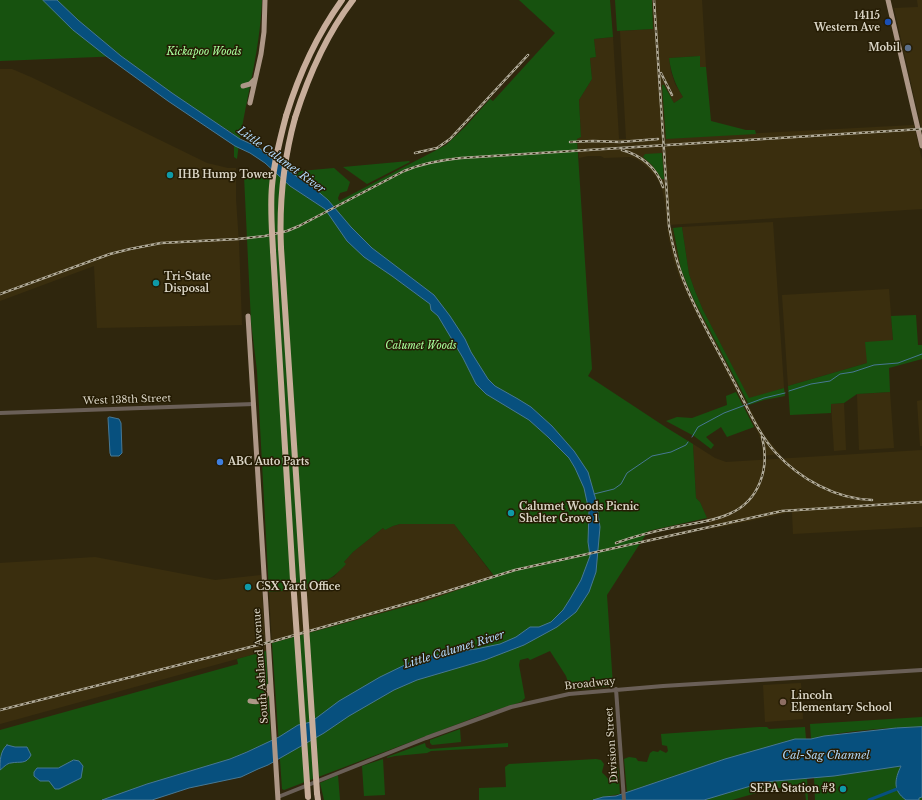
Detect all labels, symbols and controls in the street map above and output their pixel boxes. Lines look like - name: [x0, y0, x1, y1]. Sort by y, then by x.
- place label: 14115 Western Ave: [814, 10, 880, 34]
- marker: 14115 Western Ave: [883, 17, 893, 27]
- place label: Mobil: [868, 42, 900, 54]
- marker: Mobil: [903, 43, 913, 53]
- park label: Kickapoo Woods: [166, 46, 242, 58]
- water label: Little Calumet River: [235, 124, 327, 196]
- place label: IHB Hump Tower: [178, 169, 273, 181]
- marker: IHB Hump Tower: [165, 170, 175, 180]
- place label: Tri-State Disposal: [164, 271, 211, 294]
- marker: Tri-State Disposal: [151, 278, 161, 288]
- park label: Calumet Woods: [385, 340, 457, 352]
- street label: West 138th Street: [83, 392, 171, 408]
- place label: ABC Auto Parts: [228, 456, 309, 468]
- marker: ABC Auto Parts: [215, 457, 225, 467]
- place label: Calumet Woods Picnic Shelter Grove 1: [519, 501, 639, 524]
- marker: Calumet Woods Picnic Shelter Grove 1: [506, 508, 516, 518]
- place label: CSX Yard Office: [256, 581, 340, 593]
- marker: CSX Yard Office: [243, 582, 253, 592]
- street label: South Ashland Avenue: [251, 608, 271, 724]
- water label: Little Calumet River: [402, 628, 506, 672]
- street label: Broadway: [564, 675, 616, 693]
- place label: Lincoln Elementary School: [791, 690, 892, 714]
- marker: Lincoln Elementary School: [778, 697, 788, 707]
- street label: Division Street: [603, 707, 621, 783]
- water label: Cal-Sag Channel: [782, 749, 870, 763]
- place label: SEPA Station #3: [750, 783, 835, 795]
- marker: SEPA Station #3: [838, 784, 848, 794]

